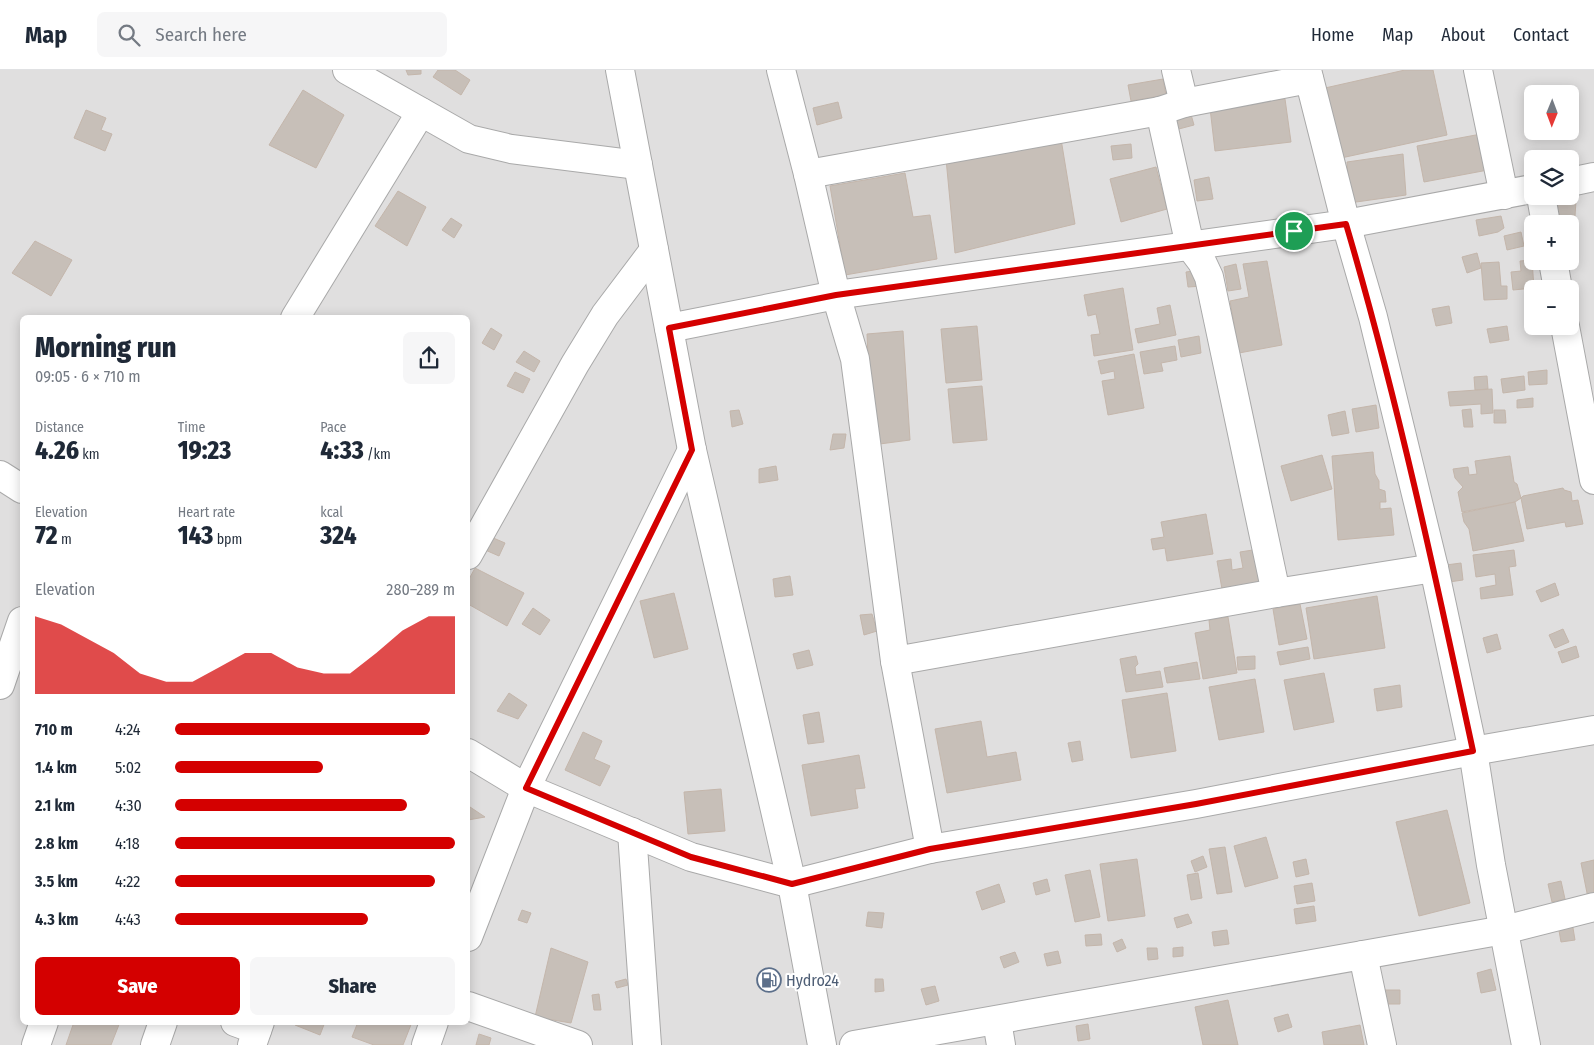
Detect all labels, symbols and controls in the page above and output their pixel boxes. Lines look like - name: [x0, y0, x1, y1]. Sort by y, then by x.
- search box: [97, 12, 447, 57]
- text: Map: [25, 21, 67, 49]
- icon: search: [115, 21, 143, 49]
- text: Search here: [155, 23, 247, 46]
- text: Home: [1311, 24, 1354, 46]
- text: Map: [1382, 24, 1413, 46]
- text: About: [1441, 24, 1485, 46]
- text: Contact: [1513, 24, 1569, 46]
- north arrow: [1524, 85, 1579, 140]
- map controls: [1524, 85, 1579, 335]
- button: layers: [1524, 150, 1579, 205]
- pin: [1273, 210, 1315, 252]
- button: +: [1524, 215, 1579, 270]
- icon: arrive: [1280, 217, 1308, 245]
- button: −: [1524, 280, 1579, 335]
- text: Morning run: [35, 331, 176, 364]
- button: share: [403, 332, 455, 384]
- text: 09:05 · 6 × 710 m: [35, 367, 141, 386]
- text: Distance: [35, 419, 84, 436]
- text: Time: [178, 419, 205, 436]
- text: Pace: [320, 419, 346, 436]
- text: 4.26: [35, 436, 79, 466]
- text: 19:23: [178, 436, 231, 466]
- text: 4:33: [320, 436, 364, 466]
- text: km: [79, 446, 100, 463]
- text: /km: [364, 446, 391, 463]
- text: Elevation: [35, 504, 88, 521]
- text: Heart rate: [178, 504, 235, 521]
- text: kcal: [320, 504, 343, 521]
- text: 72: [35, 521, 58, 551]
- text: 143: [178, 521, 213, 551]
- text: 324: [320, 521, 357, 551]
- text: m: [58, 531, 72, 548]
- text: bpm: [213, 531, 242, 548]
- text: Elevation: [35, 580, 95, 599]
- text: 280–289 m: [386, 580, 455, 599]
- text: 710 m: [35, 720, 73, 739]
- text: 4:24: [115, 720, 141, 739]
- text: 1.4 km: [35, 758, 77, 777]
- text: 5:02: [115, 758, 141, 777]
- text: 2.1 km: [35, 796, 75, 815]
- text: 4:30: [115, 796, 142, 815]
- text: 2.8 km: [35, 834, 78, 853]
- text: 4:18: [115, 834, 140, 853]
- text: 3.5 km: [35, 872, 78, 891]
- text: 4:22: [115, 872, 140, 891]
- text: 4.3 km: [35, 910, 78, 929]
- text: 4:43: [115, 910, 141, 929]
- button: Save: [35, 957, 240, 1015]
- button: Share: [250, 957, 455, 1015]
- fuel station icon: Hydro24: [756, 967, 782, 993]
- place label: Hydro24: [786, 971, 839, 990]

